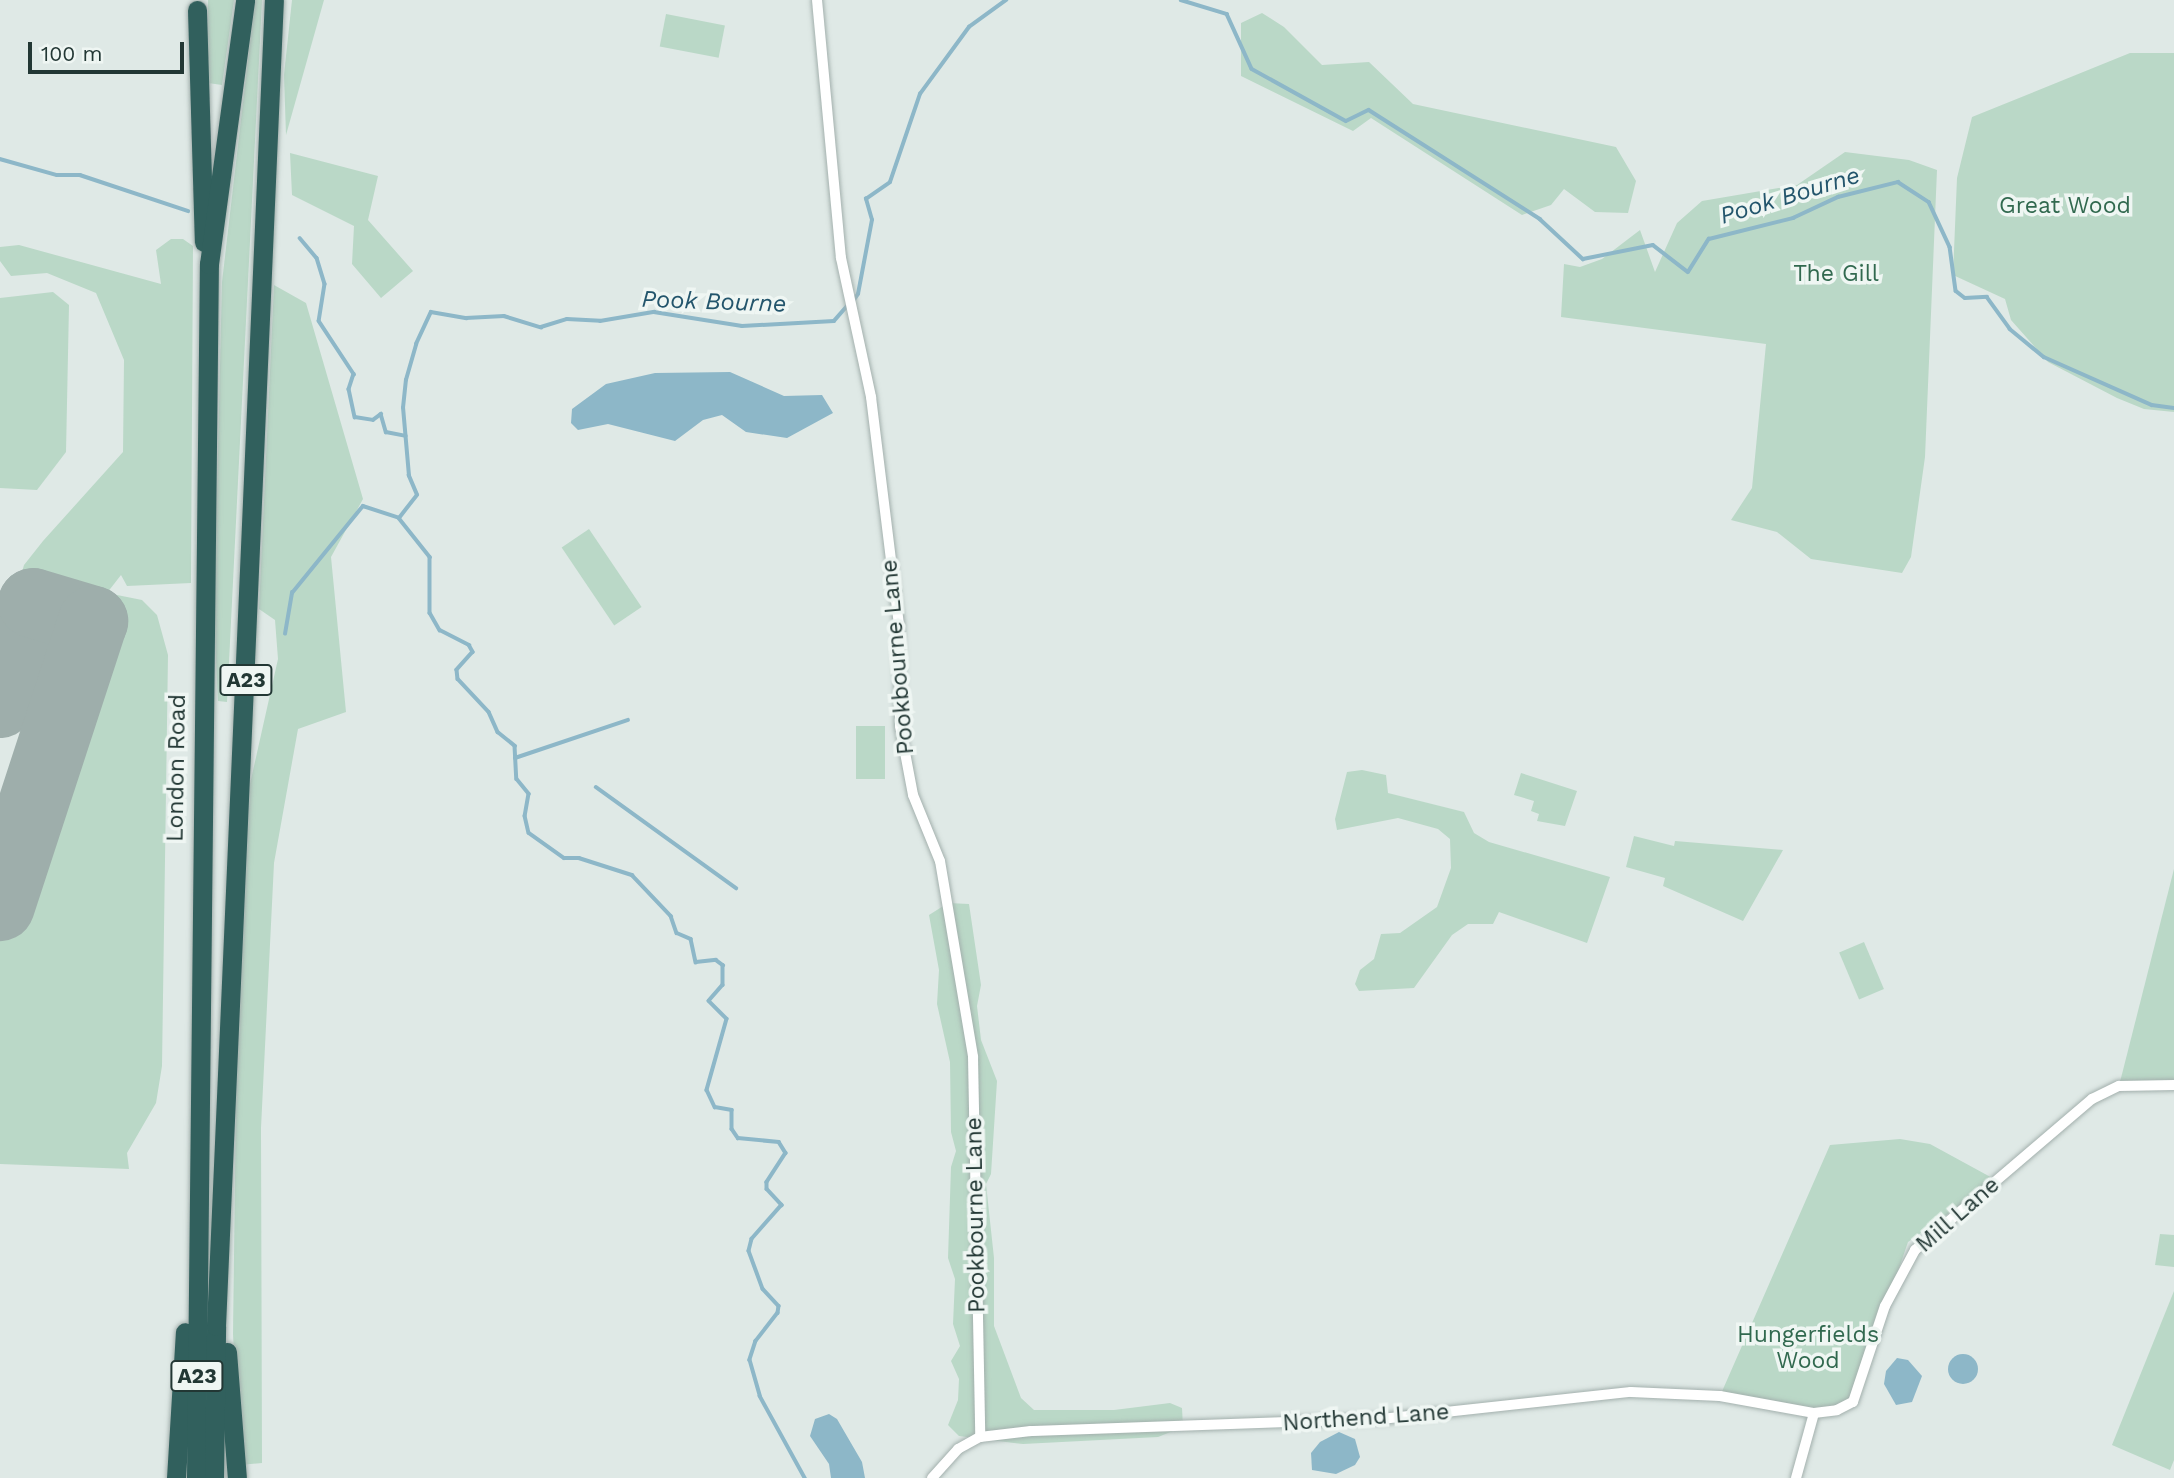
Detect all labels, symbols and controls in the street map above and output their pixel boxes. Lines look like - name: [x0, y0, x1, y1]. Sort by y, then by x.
- scale bar: [32, 28, 187, 72]
- text: 100 m: [41, 41, 103, 66]
- water label: Pook Bourne: [1716, 161, 1864, 231]
- park label: Great Wood: [1999, 192, 2131, 220]
- park label: The Gill: [1793, 260, 1879, 288]
- water label: Pook Bourne: [641, 285, 787, 319]
- street label: Pookbourne Lane: [876, 558, 920, 756]
- road number: A23: [218, 662, 274, 698]
- street label: London Road: [162, 694, 192, 842]
- street label: Pookbourne Lane: [960, 1117, 992, 1313]
- street label: Mill Lane: [1910, 1171, 2006, 1259]
- park label: Hungerfields Wood: [1737, 1321, 1879, 1375]
- road number: A23: [169, 1358, 225, 1394]
- street label: Northend Lane: [1282, 1398, 1450, 1438]

